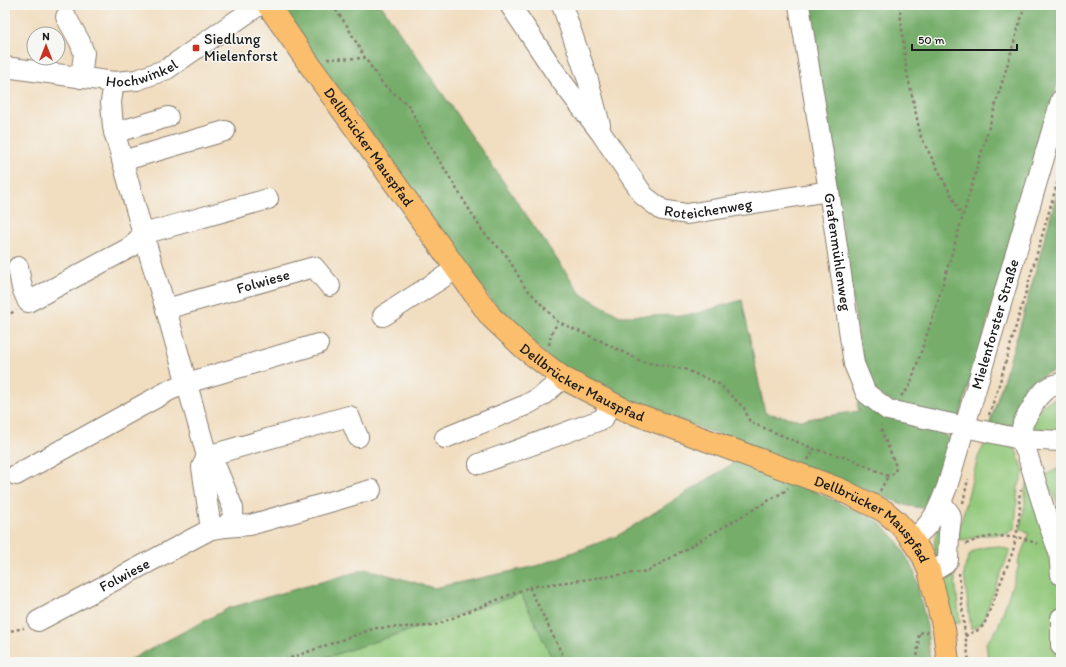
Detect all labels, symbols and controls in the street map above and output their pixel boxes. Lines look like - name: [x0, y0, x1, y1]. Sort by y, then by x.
- north arrow: [26, 26, 66, 66]
- scale bar: [912, 26, 1017, 52]
- text: N: [42, 30, 50, 43]
- place label: Siedlung Mielenforst: [204, 30, 278, 65]
- text: 50 m: [918, 33, 944, 47]
- marker: Siedlung Mielenforst: [191, 43, 201, 53]
- street label: Hochwinkel: [105, 55, 182, 91]
- street label: Dellbrücker Mauspfad: [320, 84, 418, 210]
- street label: Grafenmühlenweg: [820, 192, 855, 312]
- street label: Roteichenweg: [663, 195, 754, 223]
- street label: Mielenforster Straße: [967, 257, 1023, 391]
- street label: Folwiese: [235, 265, 292, 298]
- street label: Dellbrücker Mauspfad: [516, 339, 647, 425]
- street label: Dellbrücker Mauspfad: [812, 472, 934, 565]
- street label: Folwiese: [96, 554, 153, 596]

